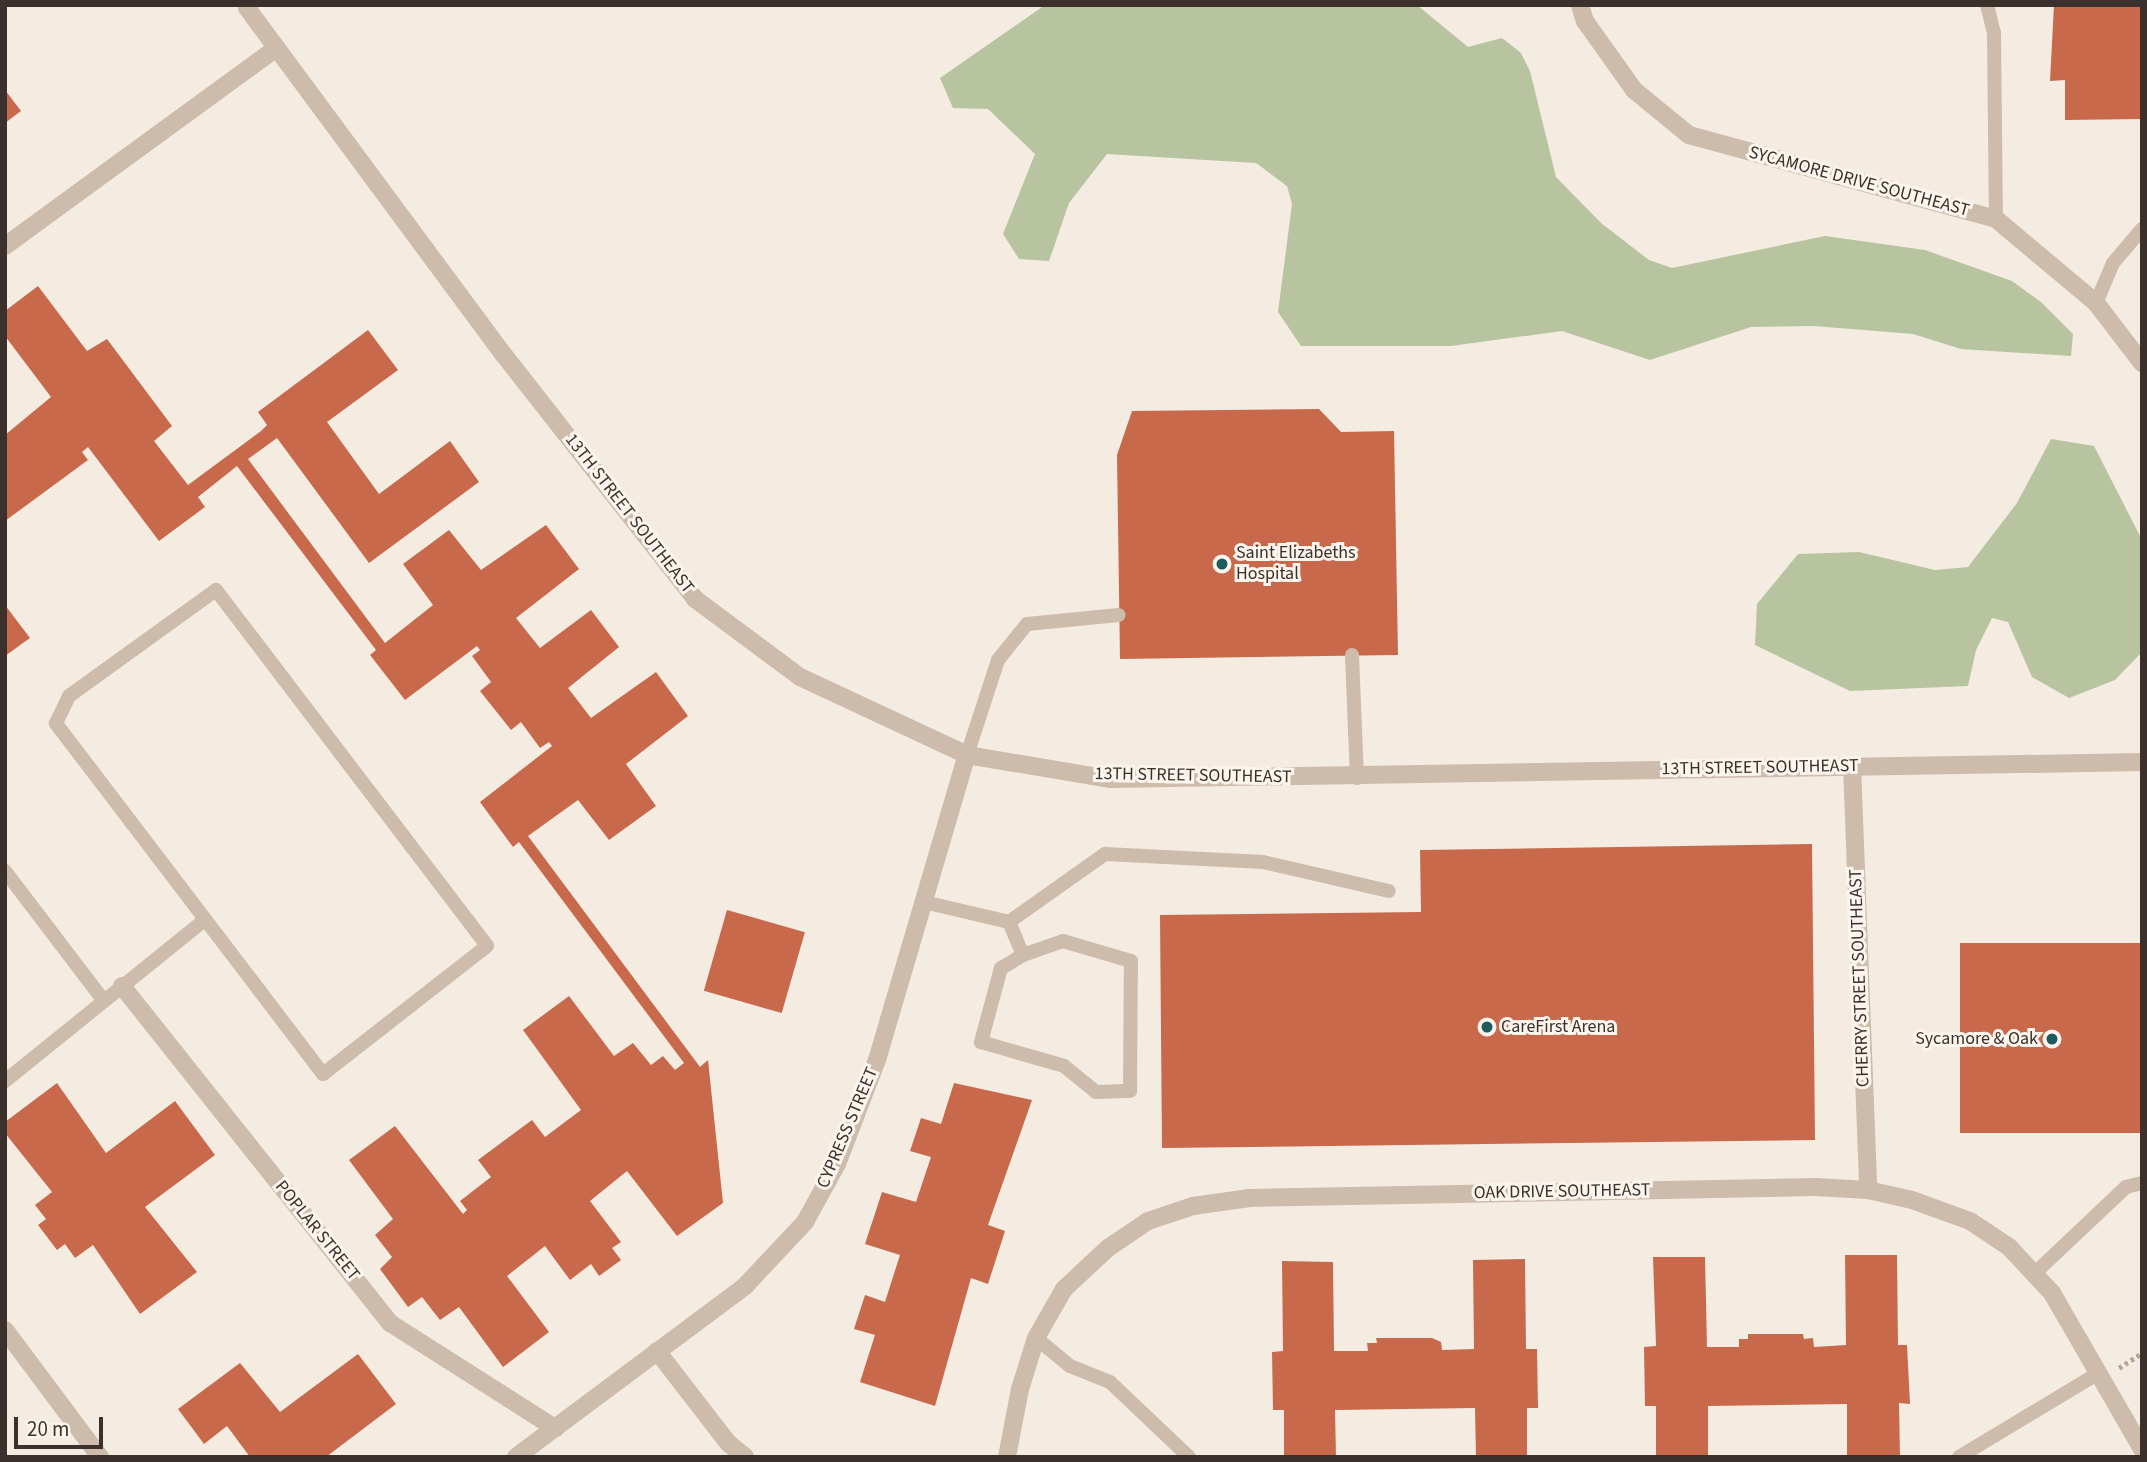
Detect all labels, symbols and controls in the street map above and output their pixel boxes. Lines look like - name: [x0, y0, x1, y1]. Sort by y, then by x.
- street label: SYCAMORE DRIVE SOUTHEAST: [1746, 142, 1972, 222]
- street label: 13TH STREET SOUTHEAST: [560, 430, 698, 598]
- place label: Saint Elizabeths Hospital: [1236, 543, 1356, 586]
- marker: Saint Elizabeths Hospital: [1214, 556, 1230, 572]
- street label: 13TH STREET SOUTHEAST: [1661, 755, 1859, 781]
- street label: 13TH STREET SOUTHEAST: [1094, 763, 1292, 789]
- street label: CHERRY STREET SOUTHEAST: [1845, 869, 1875, 1087]
- place label: CareFirst Arena: [1501, 1016, 1615, 1038]
- marker: CareFirst Arena: [1479, 1019, 1495, 1035]
- place label: Sycamore & Oak: [1915, 1028, 2038, 1050]
- marker: Sycamore & Oak: [2044, 1031, 2060, 1047]
- street label: CYPRESS STREET: [813, 1064, 883, 1192]
- street label: POPLAR STREET: [270, 1177, 364, 1285]
- street label: OAK DRIVE SOUTHEAST: [1473, 1180, 1651, 1204]
- scale bar: [18, 1402, 107, 1446]
- text: 20 m: [27, 1414, 69, 1444]

